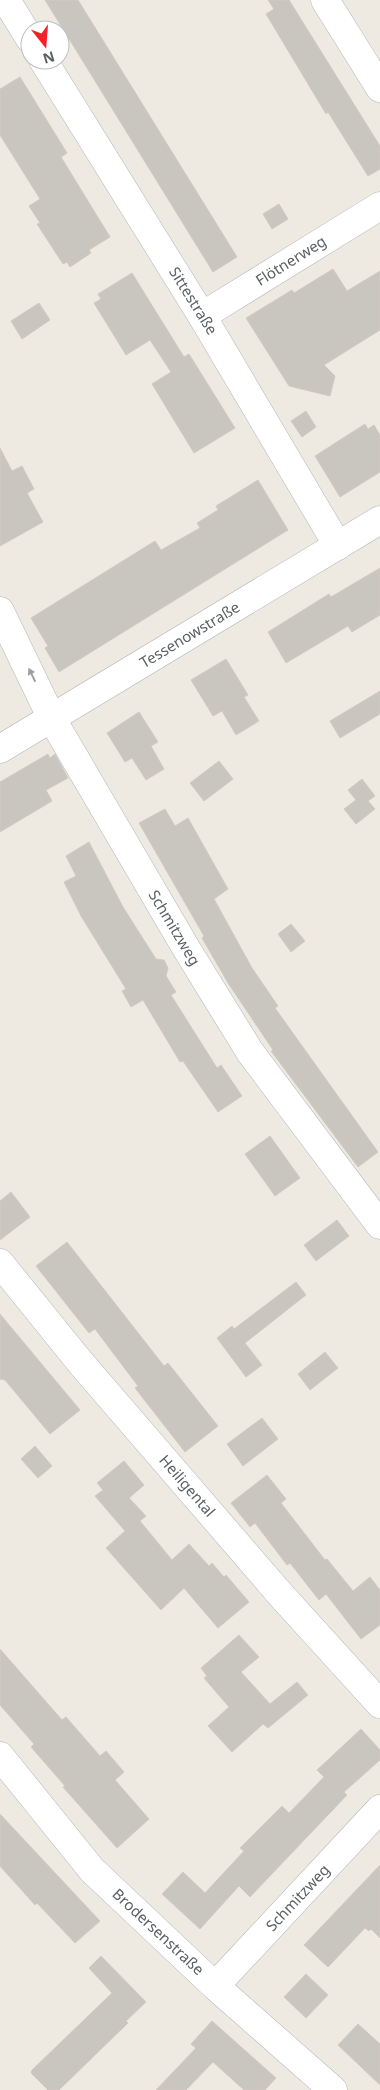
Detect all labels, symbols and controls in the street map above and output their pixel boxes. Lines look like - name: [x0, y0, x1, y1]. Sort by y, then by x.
- north arrow: [20, 20, 70, 70]
- text: N: [41, 47, 57, 69]
- street label: Flötnerweg: [251, 231, 329, 290]
- street label: Sittestraße: [165, 263, 223, 338]
- street label: Tessenowstraße: [136, 596, 243, 672]
- one-way arrow: [28, 667, 36, 682]
- street label: Schmitzweg: [145, 886, 205, 969]
- street label: Heiligental: [155, 1450, 220, 1521]
- street label: Schmitzweg: [261, 1860, 333, 1935]
- street label: Brodersenstraße: [109, 1884, 209, 1979]

